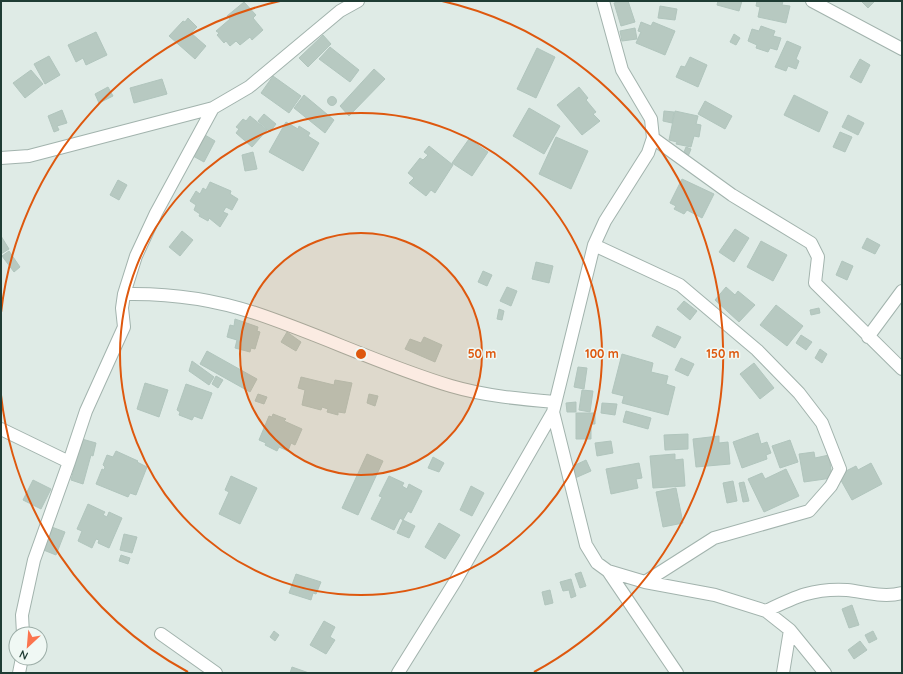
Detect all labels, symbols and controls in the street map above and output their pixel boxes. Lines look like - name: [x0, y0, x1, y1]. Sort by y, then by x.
- text: 50 m: [468, 346, 496, 361]
- text: 100 m: [585, 346, 619, 361]
- text: 150 m: [706, 346, 740, 361]
- centre of rings: [354, 347, 368, 361]
- north arrow: [8, 626, 48, 666]
- text: N: [17, 647, 30, 663]

